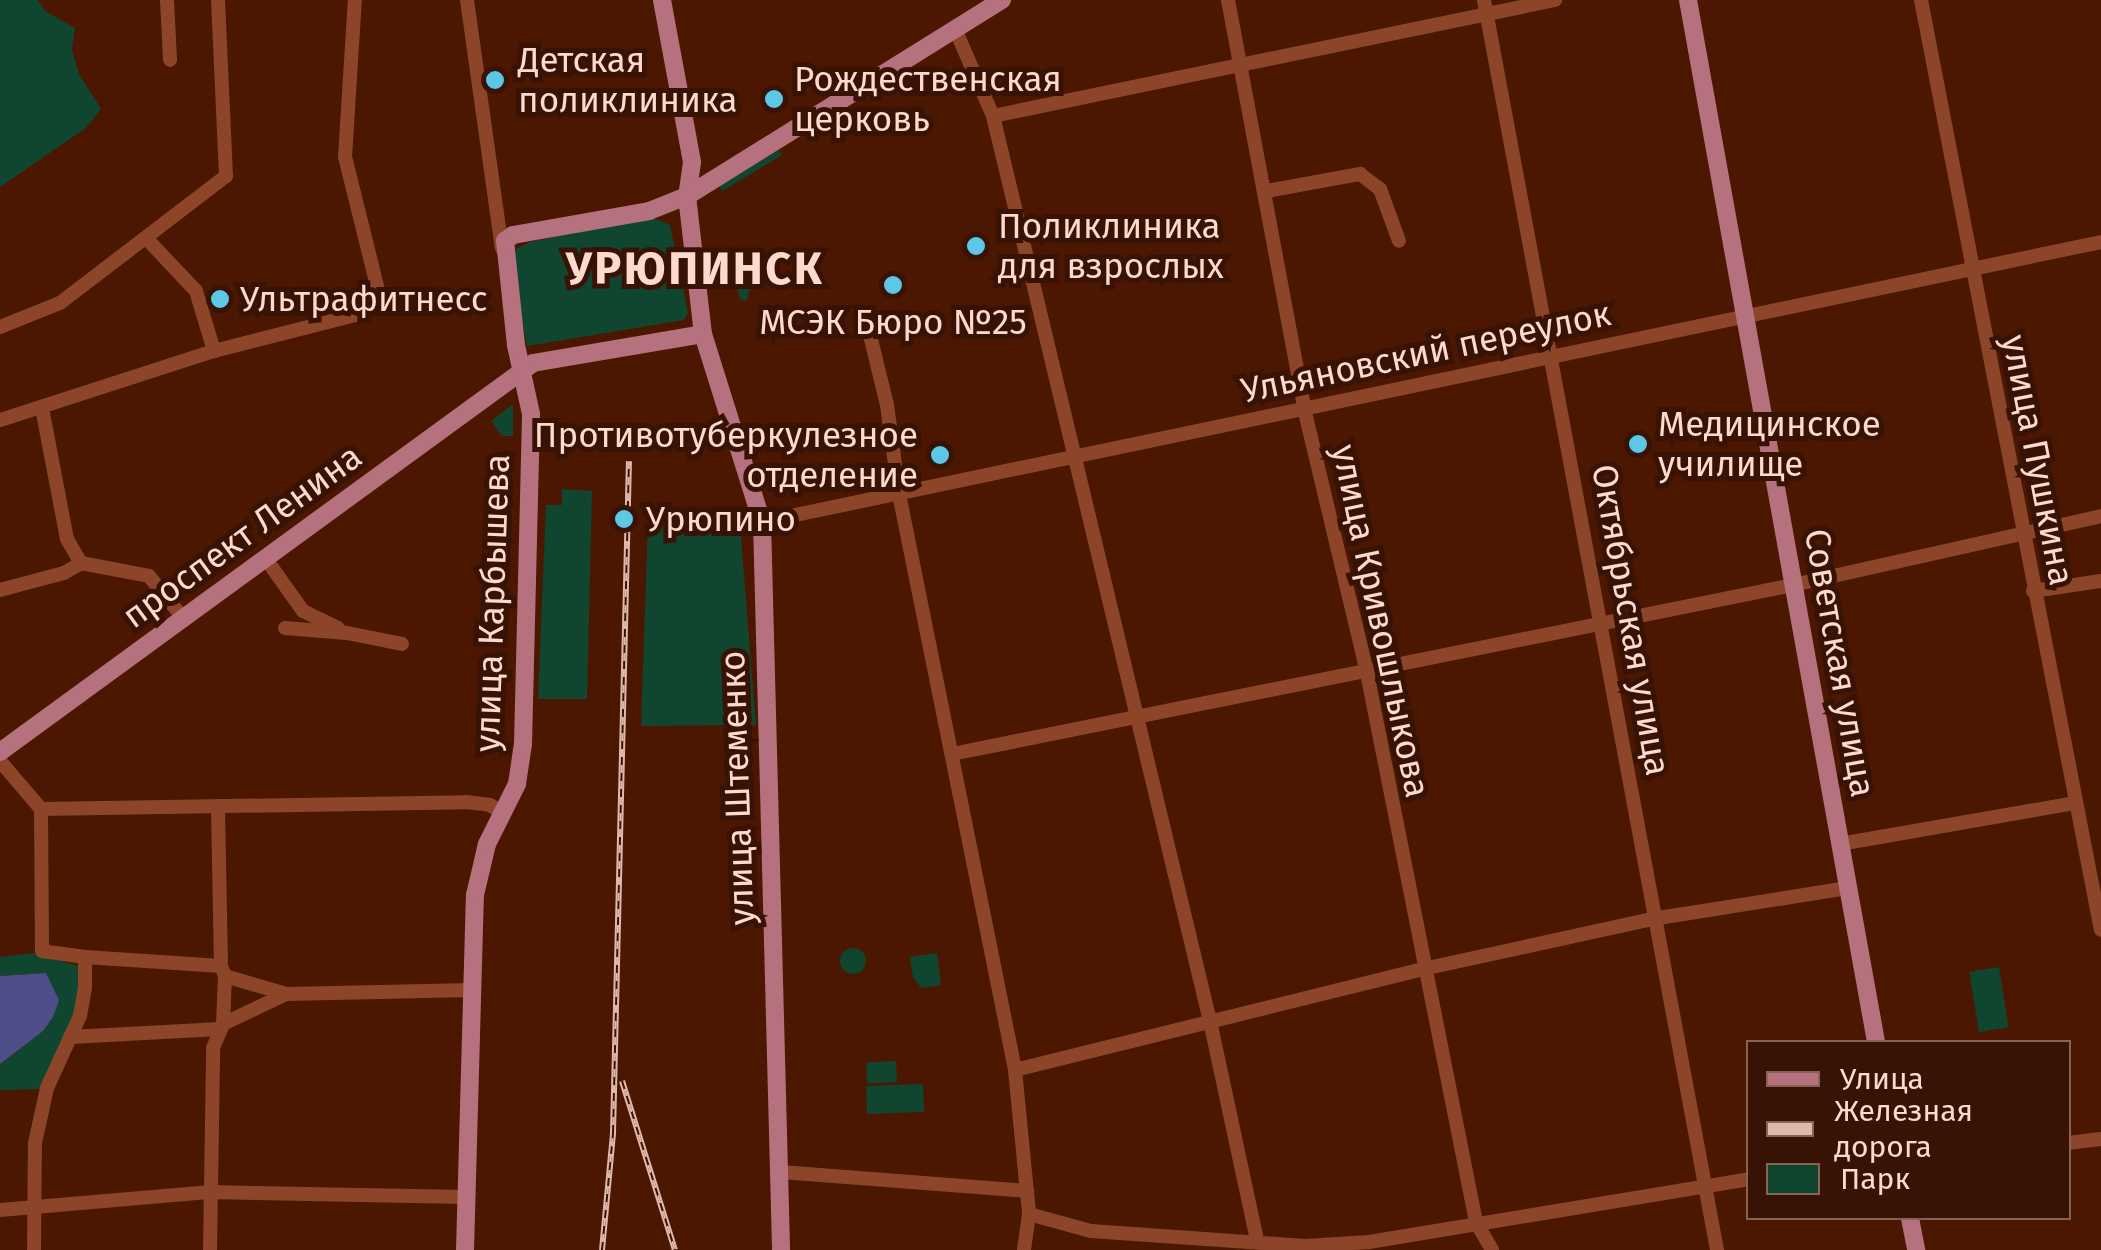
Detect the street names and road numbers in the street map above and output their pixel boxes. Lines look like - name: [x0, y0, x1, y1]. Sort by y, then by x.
- street label: Ульяновский переулок: [1237, 292, 1615, 412]
- street label: улица Пушкина: [1993, 331, 2083, 589]
- street label: проспект Ленина: [114, 435, 370, 637]
- street label: улица Кривошлыкова: [1323, 441, 1439, 801]
- street label: улица Карбышева: [466, 453, 518, 753]
- street label: Октябрьская улица: [1583, 461, 1679, 779]
- street label: Советская улица: [1796, 526, 1884, 800]
- street label: улица Штеменко: [711, 650, 763, 926]

